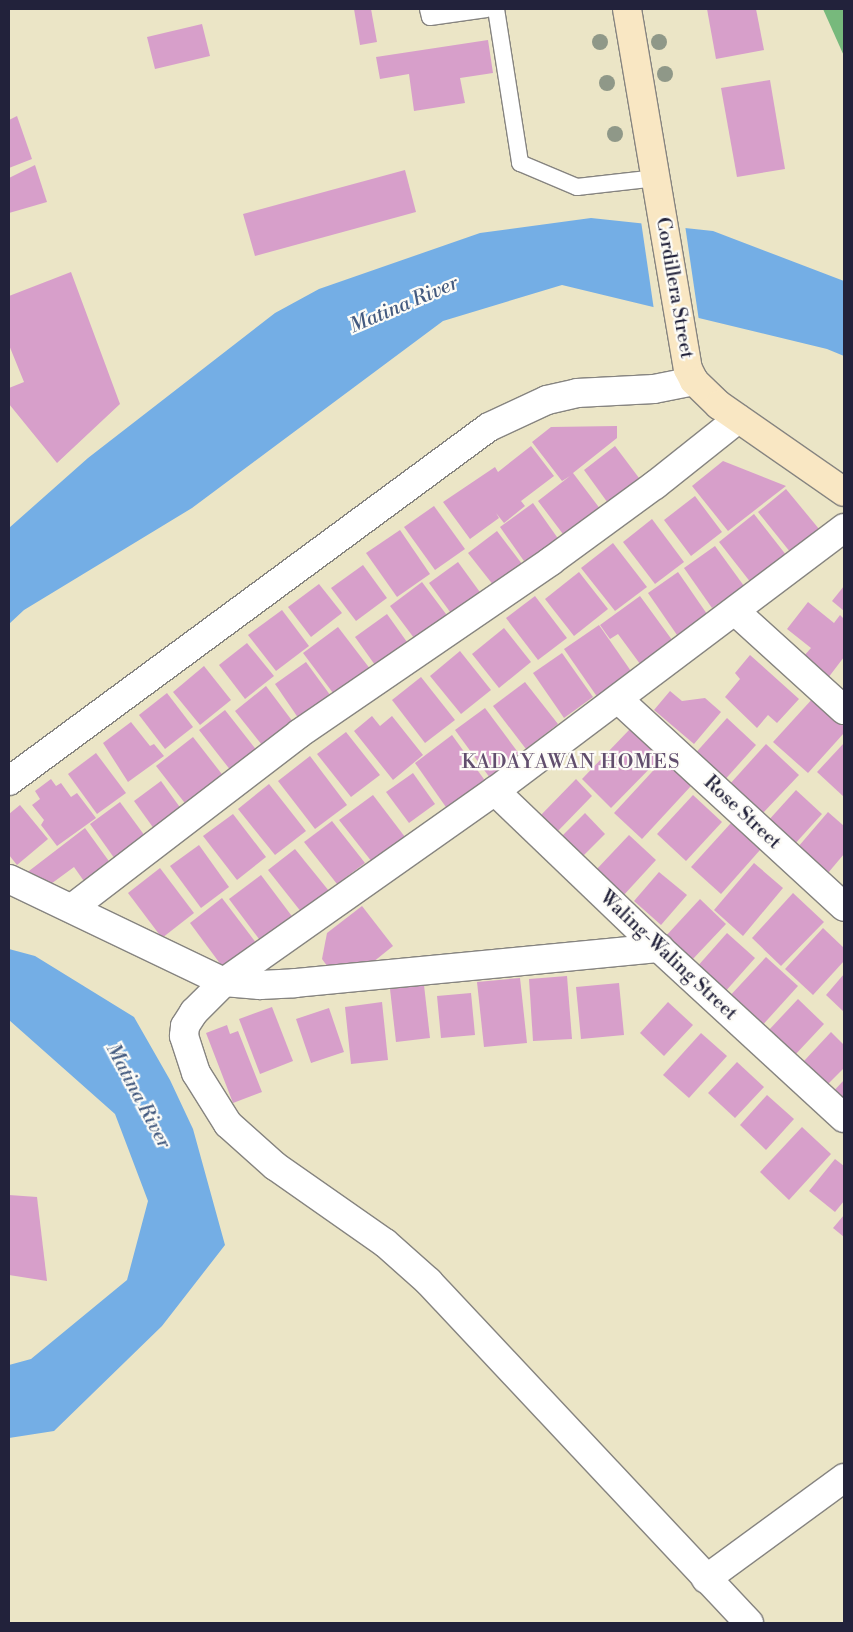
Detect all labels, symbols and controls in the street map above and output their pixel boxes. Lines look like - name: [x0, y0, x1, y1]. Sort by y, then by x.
- street label: Cordillera Street: [650, 216, 698, 360]
- water label: Matina River: [346, 271, 462, 339]
- district label: KADAYAWAN HOMES: [460, 750, 682, 774]
- street label: Rose Street: [699, 772, 785, 854]
- street label: Waling-Waling Street: [595, 886, 741, 1026]
- water label: Matina River: [100, 1039, 176, 1153]

